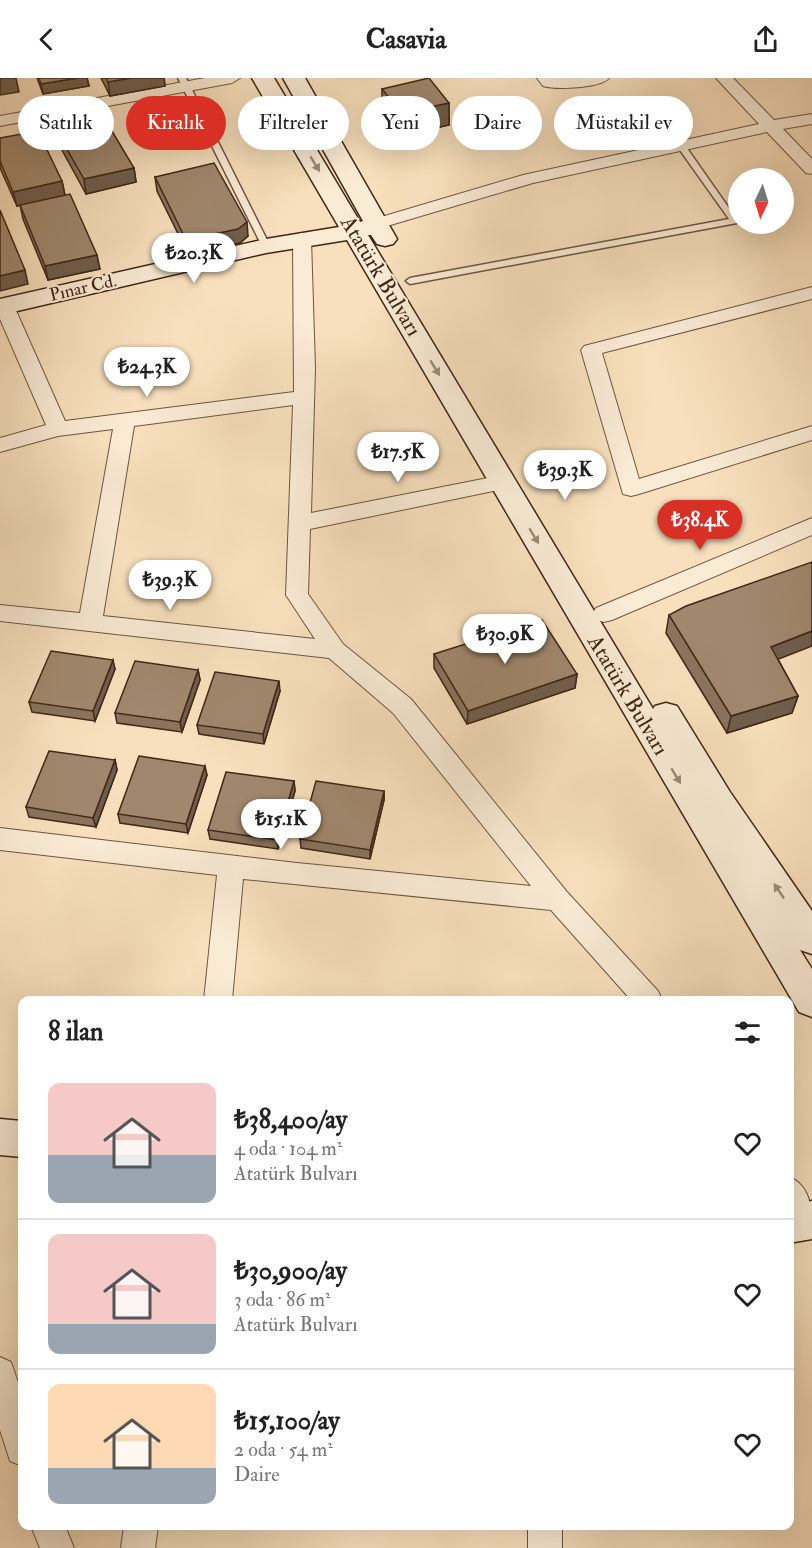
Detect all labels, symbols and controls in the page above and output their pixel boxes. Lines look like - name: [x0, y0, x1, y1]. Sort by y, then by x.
- icon: back: [30, 23, 63, 56]
- text: Casavia: [366, 23, 446, 56]
- icon: share: [749, 23, 782, 56]
- chip: Satılık: [18, 96, 114, 150]
- chip: Kiralık: [126, 96, 226, 150]
- chip: Filtreler: [238, 96, 349, 150]
- chip: Yeni: [361, 96, 440, 150]
- chip: Daire: [452, 96, 542, 150]
- chip: Müstakil ev: [554, 96, 693, 150]
- one-way arrow: [309, 156, 320, 172]
- north arrow: [728, 168, 794, 234]
- map controls: [728, 168, 794, 234]
- street label: Atatürk Bulvarı: [334, 210, 428, 342]
- pin: ₺20.3K: [145, 233, 243, 284]
- text: ₺20.3K: [165, 240, 223, 265]
- street label: Pınar Cd.: [47, 269, 119, 307]
- pin: ₺24.3K: [98, 347, 196, 398]
- text: ₺24.3K: [118, 354, 176, 379]
- one-way arrow: [430, 360, 441, 376]
- pin: ₺17.5K: [349, 432, 447, 483]
- text: ₺17.5K: [371, 439, 425, 464]
- pin: ₺39.3K: [516, 450, 614, 501]
- text: ₺39.3K: [538, 457, 592, 482]
- pin: ₺38.4K: [651, 500, 749, 551]
- text: ₺38.4K: [671, 507, 729, 532]
- one-way arrow: [529, 528, 540, 544]
- pin: ₺39.3K: [121, 560, 219, 611]
- text: ₺39.3K: [143, 567, 197, 592]
- pin: ₺30.9K: [456, 614, 554, 665]
- text: ₺30.9K: [476, 621, 534, 646]
- street label: Atatürk Bulvarı: [581, 629, 675, 761]
- one-way arrow: [671, 768, 682, 784]
- pin: ₺15.1K: [232, 799, 330, 850]
- text: ₺15.1K: [255, 806, 307, 831]
- one-way arrow: [774, 883, 785, 899]
- text: 8 ilan: [48, 1016, 103, 1048]
- icon: filters: [731, 1016, 764, 1049]
- text: ₺38,400/ay: [234, 1104, 347, 1136]
- icon: home: [96, 1107, 168, 1179]
- icon: heart: [731, 1127, 764, 1160]
- text: 4 oda · 104 m²: [234, 1136, 342, 1161]
- text: Atatürk Bulvarı: [234, 1161, 357, 1186]
- text: ₺30,900/ay: [234, 1255, 347, 1287]
- icon: home: [96, 1258, 168, 1330]
- icon: heart: [731, 1278, 764, 1311]
- text: 3 oda · 86 m²: [234, 1287, 331, 1312]
- text: Atatürk Bulvarı: [234, 1312, 357, 1337]
- text: ₺15,100/ay: [234, 1405, 340, 1437]
- icon: home: [96, 1408, 168, 1480]
- icon: heart: [731, 1428, 764, 1461]
- text: 2 oda · 54 m²: [234, 1437, 333, 1462]
- text: Daire: [234, 1462, 280, 1487]

